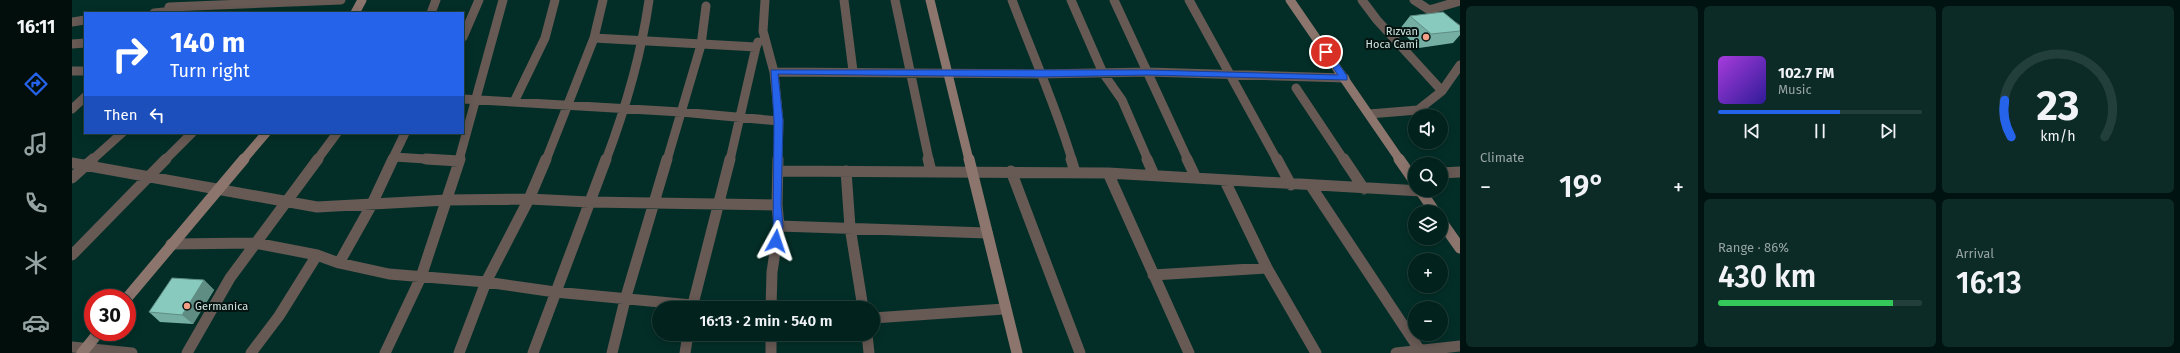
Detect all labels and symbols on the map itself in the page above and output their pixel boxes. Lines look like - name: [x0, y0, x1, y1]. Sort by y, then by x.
- place label: Rızvan Hoca Cami: [1365, 25, 1418, 51]
- marker: Rızvan Hoca Cami: [1421, 32, 1431, 42]
- pin: [1309, 35, 1343, 69]
- position arrow: [755, 220, 797, 262]
- speed limit sign: 30: [84, 289, 136, 341]
- place label: Germanica: [195, 300, 248, 313]
- marker: Germanica: [182, 301, 192, 311]

